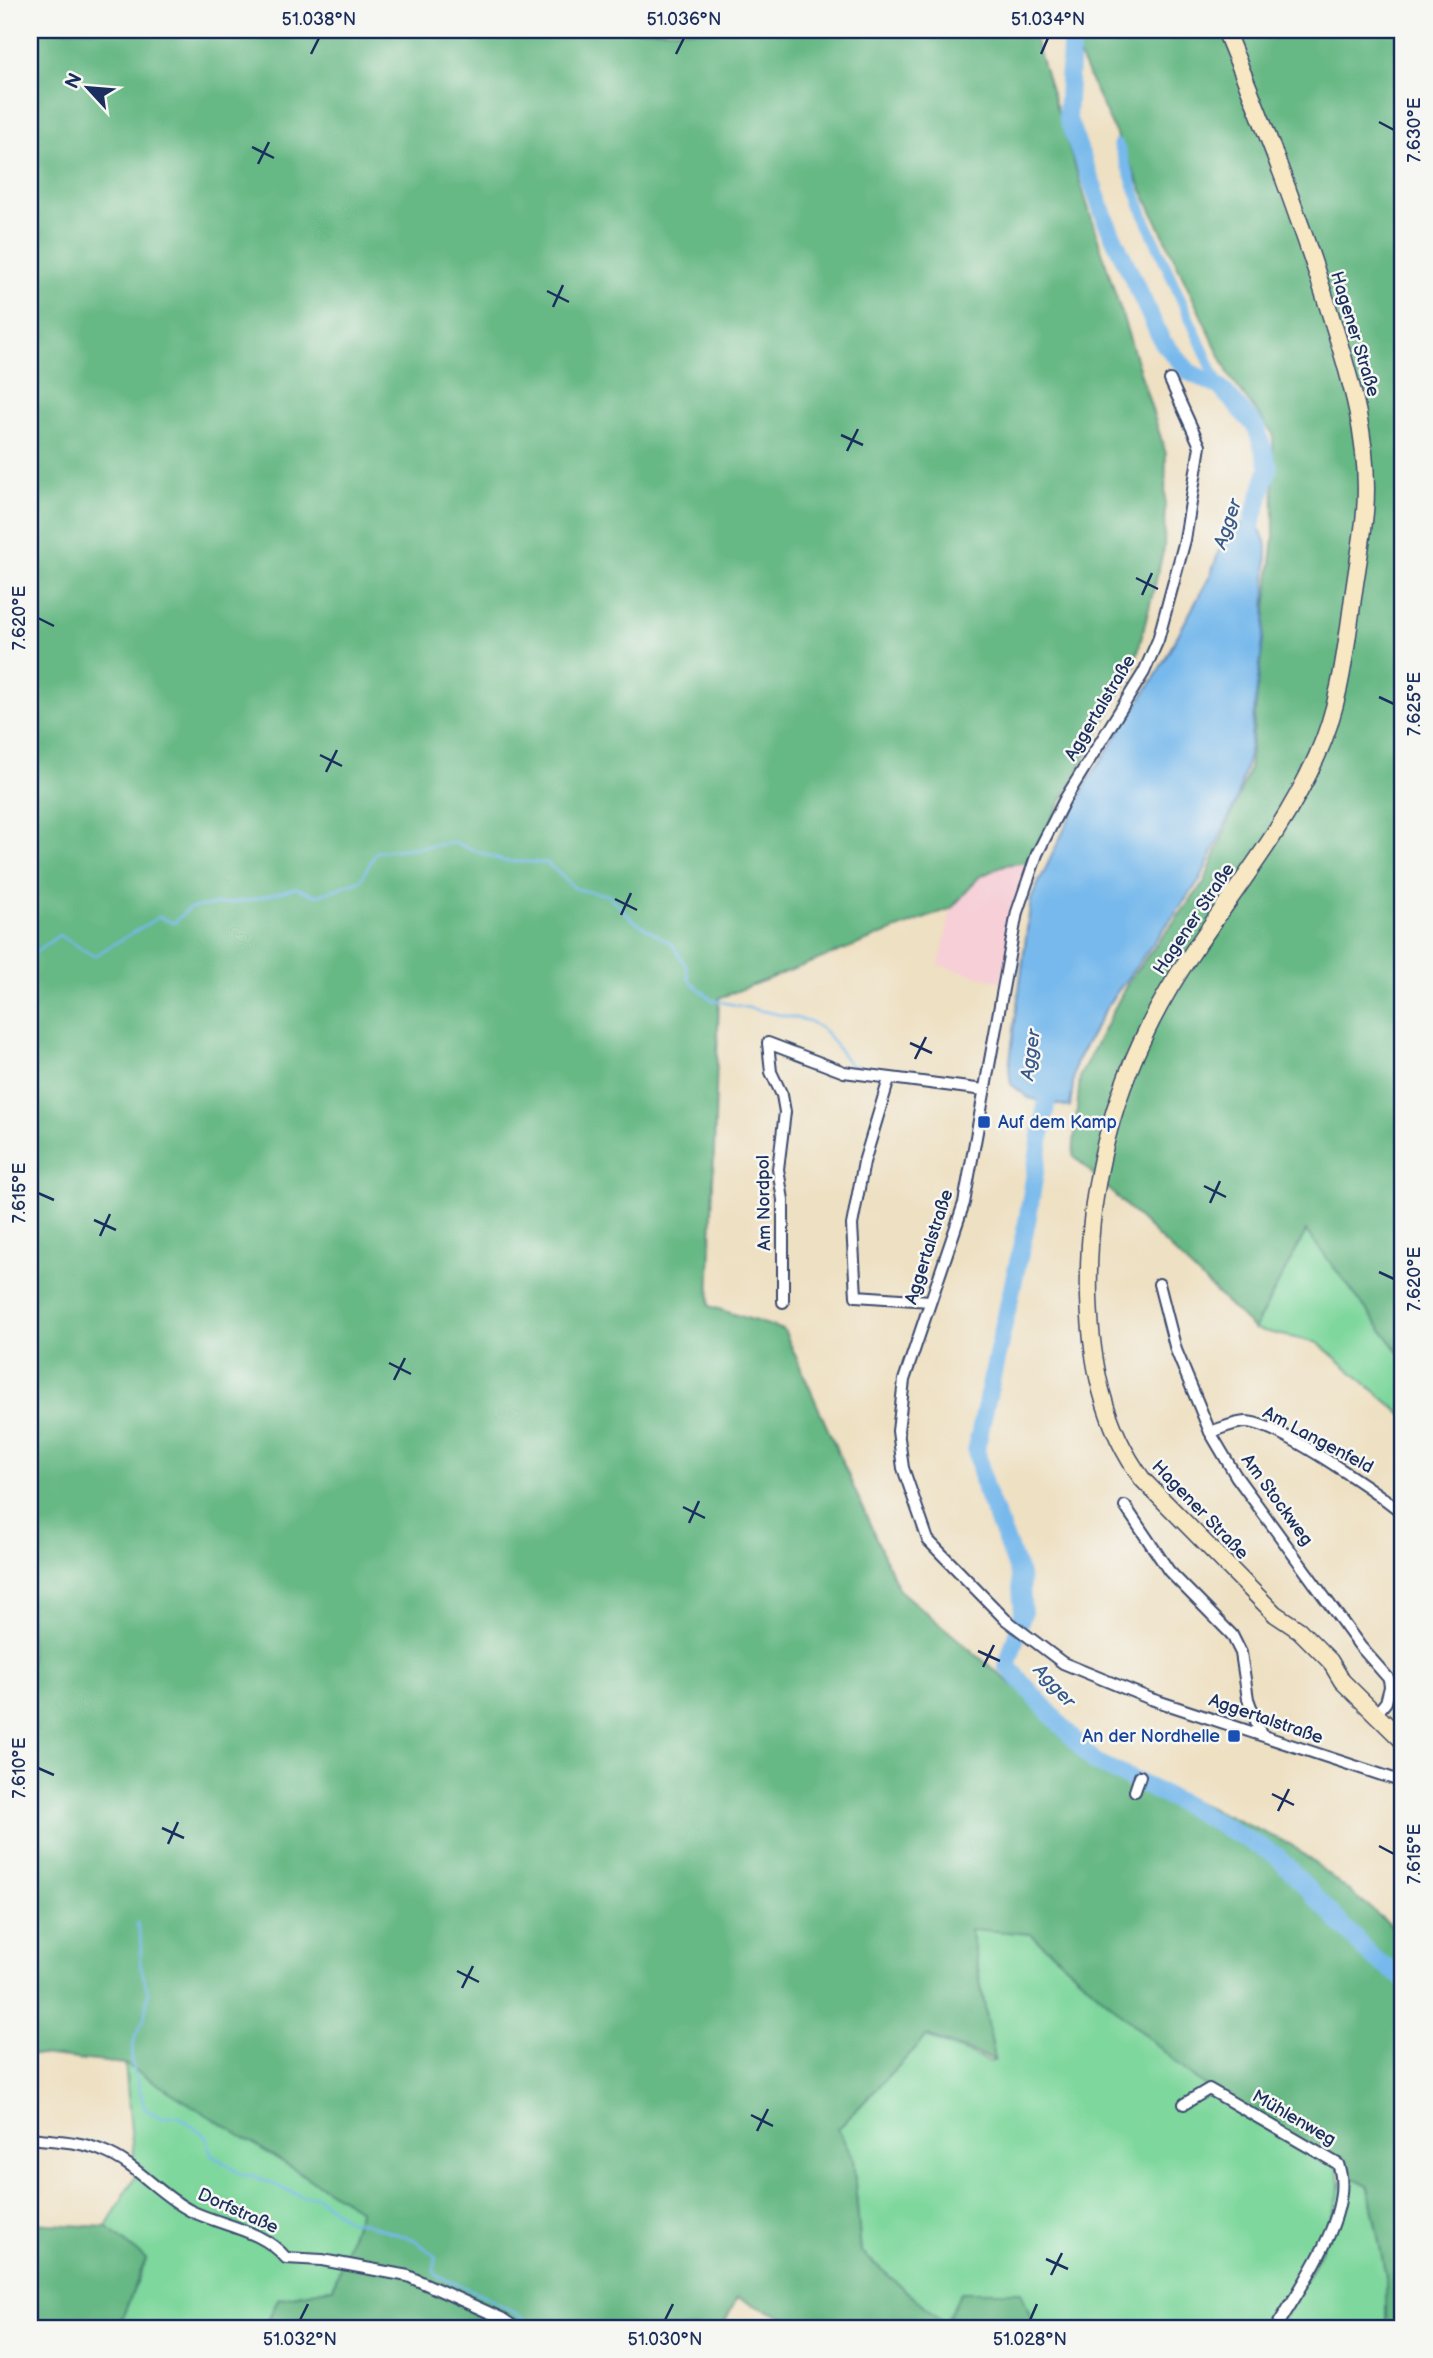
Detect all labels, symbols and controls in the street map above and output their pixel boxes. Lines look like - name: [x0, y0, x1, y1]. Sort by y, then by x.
- text: 51.038°N: [282, 9, 356, 30]
- text: 51.036°N: [647, 9, 721, 30]
- text: 51.034°N: [1011, 9, 1085, 30]
- north arrow: [52, 52, 122, 122]
- text: N: [61, 70, 88, 93]
- text: 7.630°E: [1404, 97, 1425, 163]
- street label: Hagener Straße: [1326, 269, 1384, 399]
- water label: Agger: [1208, 495, 1248, 553]
- text: 7.620°E: [9, 586, 30, 650]
- street label: Aggertalstraße: [1060, 651, 1140, 765]
- text: 7.625°E: [1404, 672, 1425, 736]
- street label: Hagener Straße: [1149, 859, 1239, 979]
- water label: Agger: [1016, 1027, 1046, 1083]
- place label: Auf dem Kamp: [998, 1112, 1117, 1133]
- marker: Auf dem Kamp: [976, 1114, 992, 1130]
- street label: Am Nordpol: [753, 1155, 775, 1251]
- text: 7.615°E: [9, 1163, 30, 1223]
- street label: Aggertalstraße: [901, 1187, 958, 1307]
- text: 7.620°E: [1404, 1247, 1425, 1311]
- street label: Am Langenfeld: [1259, 1402, 1377, 1478]
- street label: Am Stockweg: [1237, 1450, 1317, 1550]
- street label: Hagener Straße: [1147, 1456, 1253, 1564]
- water label: Agger: [1028, 1659, 1081, 1713]
- street label: Aggertalstraße: [1206, 1690, 1326, 1748]
- place label: An der Nordhelle: [1082, 1726, 1220, 1747]
- marker: An der Nordhelle: [1226, 1728, 1242, 1744]
- text: 7.610°E: [9, 1737, 30, 1799]
- text: 7.615°E: [1404, 1824, 1425, 1884]
- street label: Mühlenweg: [1248, 2086, 1340, 2150]
- street label: Dorfstraße: [194, 2184, 282, 2238]
- text: 51.032°N: [263, 2329, 337, 2350]
- text: 51.030°N: [628, 2329, 702, 2350]
- text: 51.028°N: [993, 2329, 1067, 2350]

